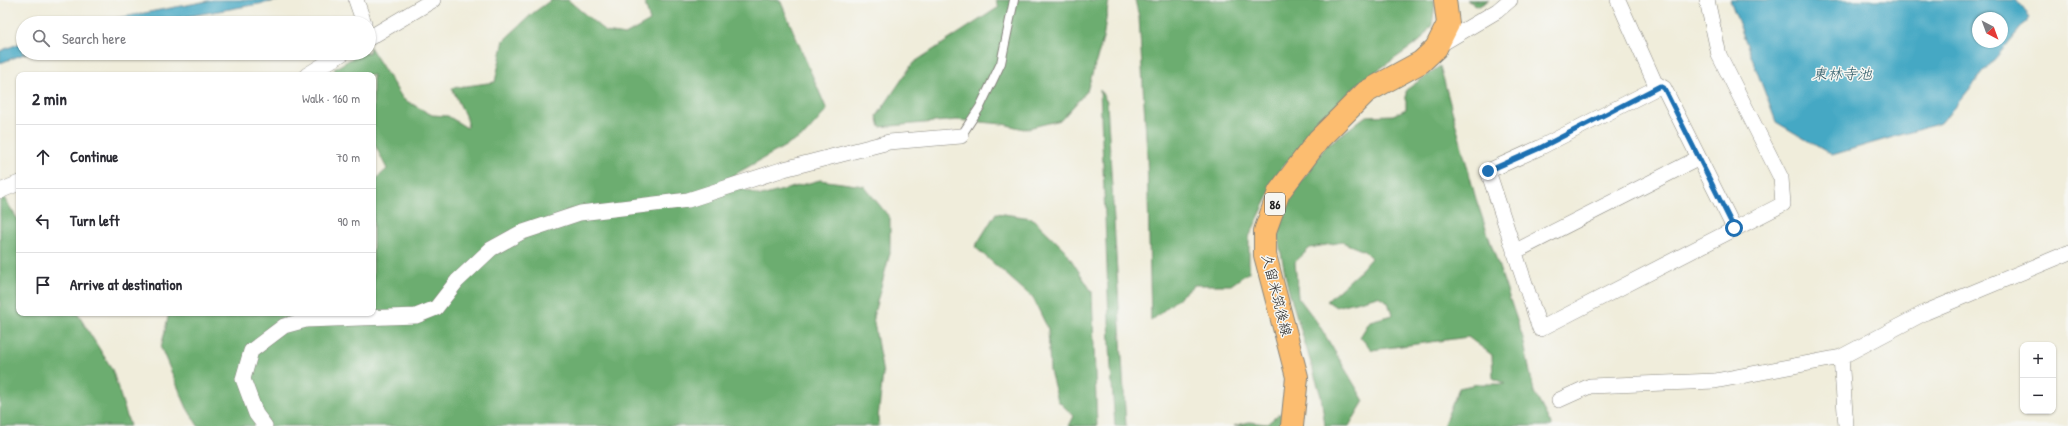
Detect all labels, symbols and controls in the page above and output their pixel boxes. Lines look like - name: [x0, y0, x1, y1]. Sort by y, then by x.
- north arrow: [1972, 12, 2008, 48]
- search box: [16, 16, 376, 60]
- icon: search: [30, 27, 52, 49]
- text: Search here: [62, 28, 126, 49]
- water label: 東林寺池: [1812, 63, 1873, 84]
- text: 2 min: [32, 87, 67, 110]
- text: Walk · 160 m: [302, 89, 360, 107]
- icon: ahead: [32, 146, 54, 168]
- text: Continue: [70, 146, 118, 167]
- text: 70 m: [336, 148, 360, 166]
- route end: [1479, 162, 1497, 180]
- road number: 86: [1265, 193, 1285, 215]
- icon: left: [32, 210, 54, 232]
- text: Turn left: [70, 210, 120, 231]
- text: 90 m: [338, 212, 360, 230]
- route start: [1725, 219, 1743, 237]
- street label: 久留米筑後線: [1258, 252, 1297, 338]
- icon: arrive: [32, 274, 54, 296]
- text: Arrive at destination: [70, 274, 182, 295]
- map controls: [2020, 342, 2056, 414]
- button: +: [2020, 342, 2056, 378]
- button: −: [2020, 378, 2056, 414]

